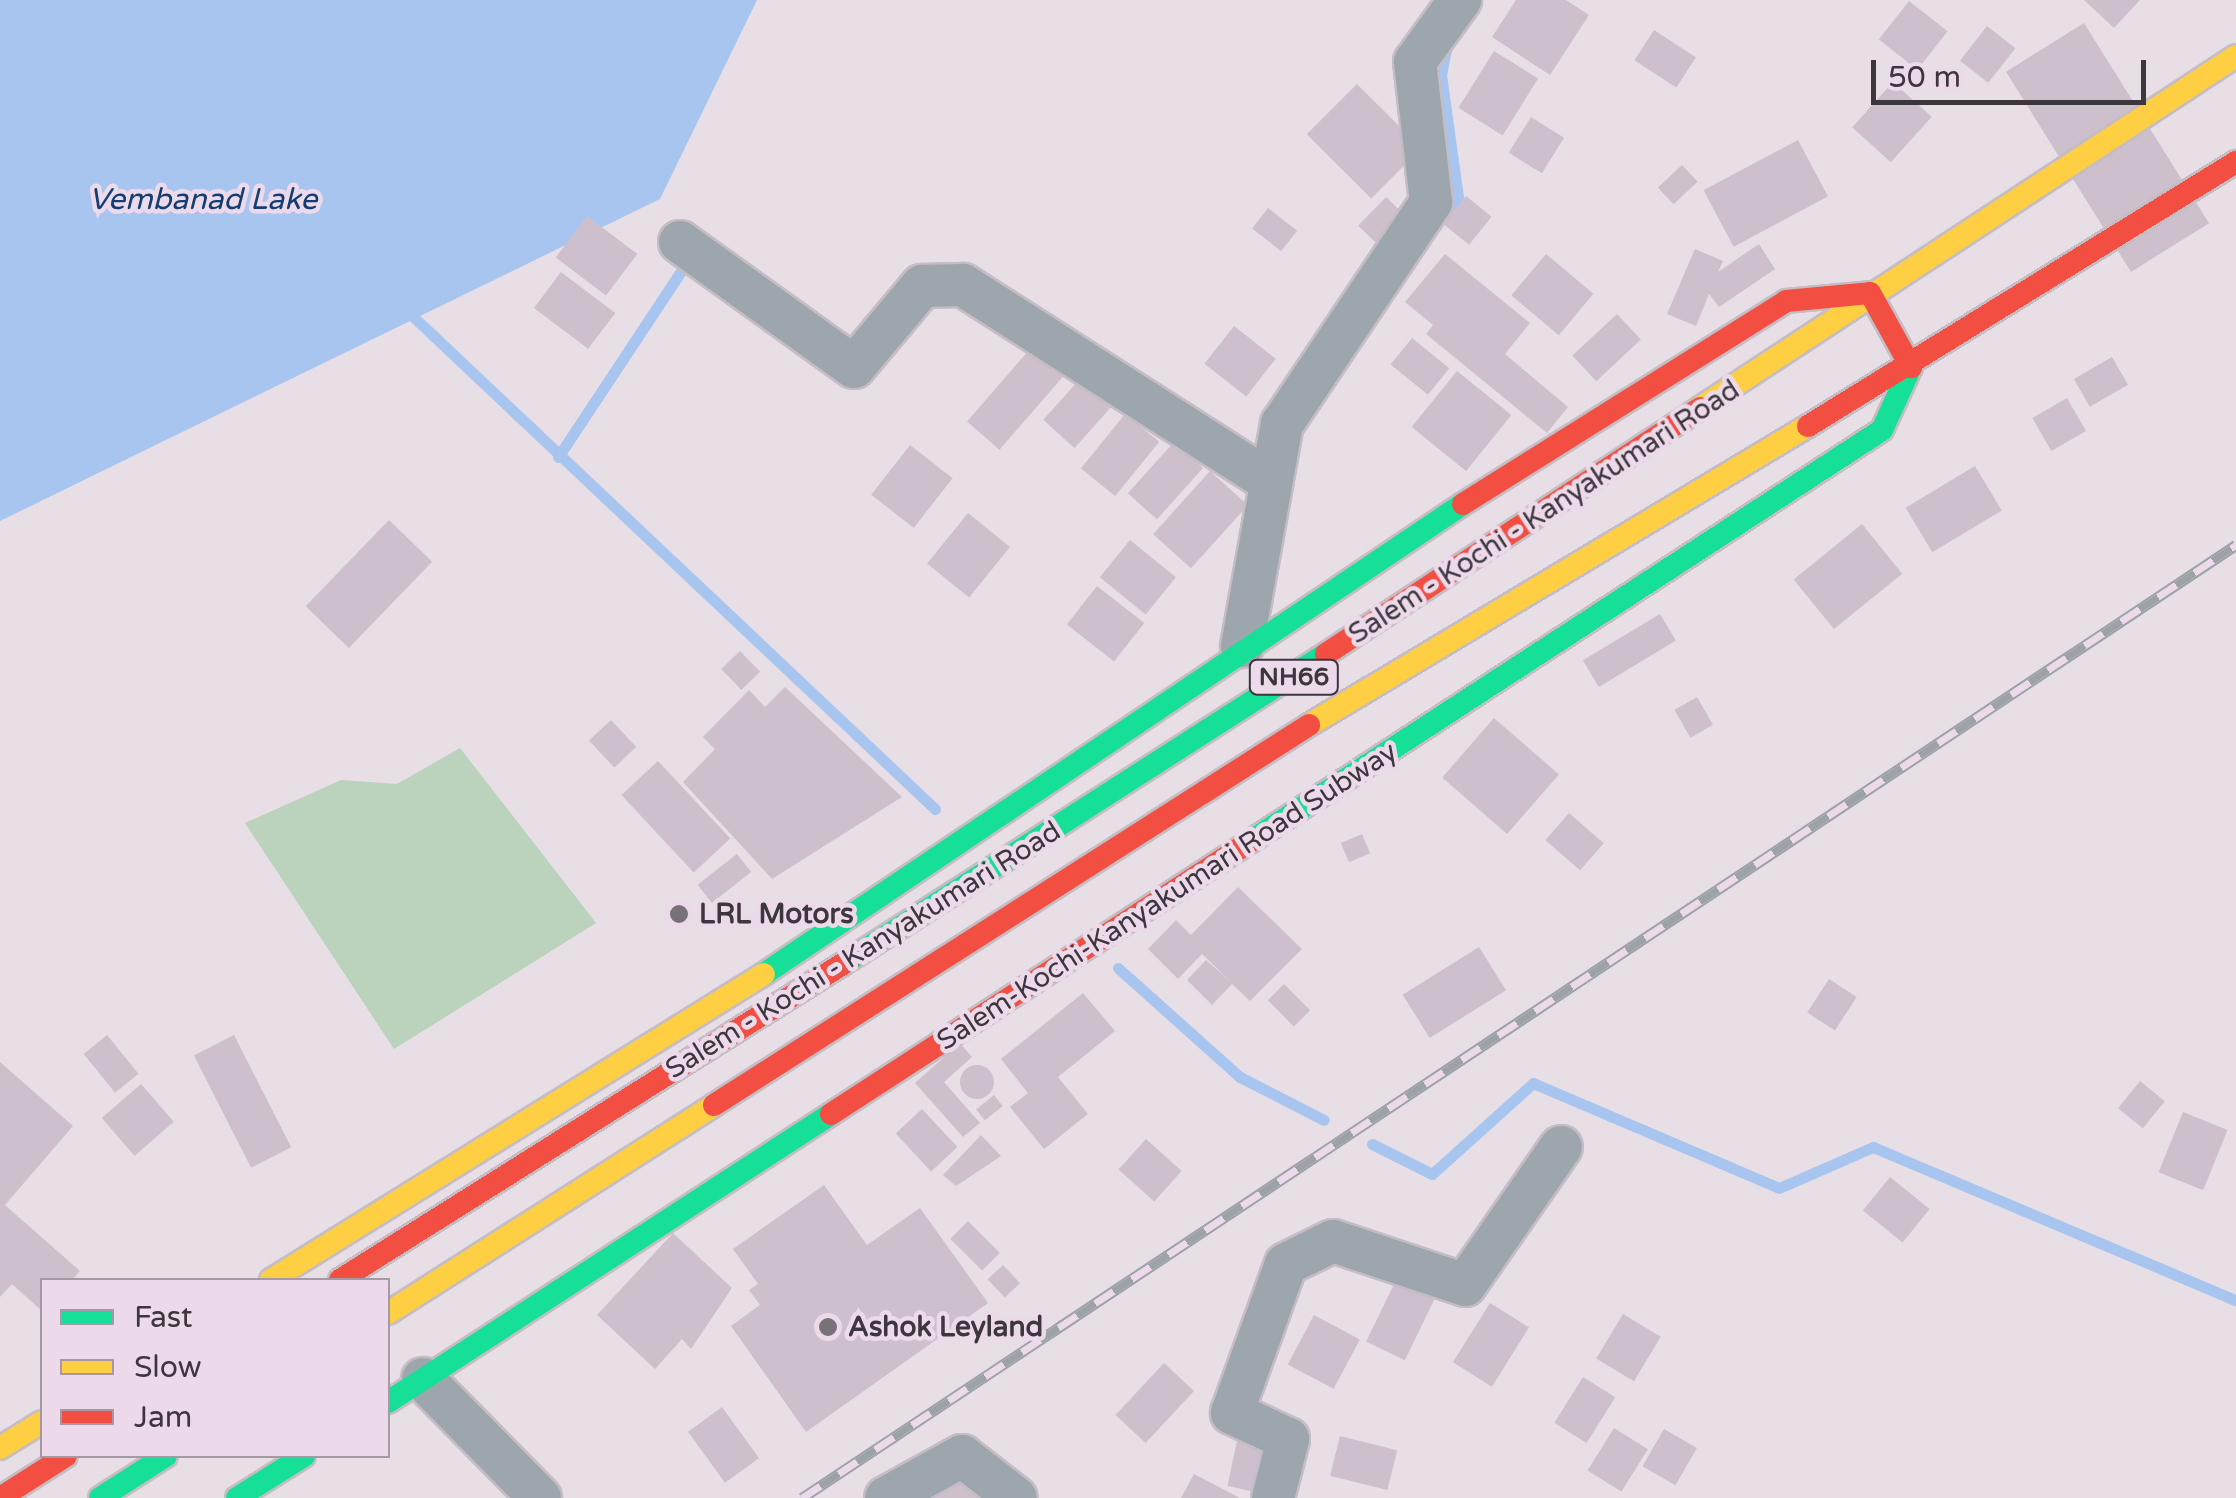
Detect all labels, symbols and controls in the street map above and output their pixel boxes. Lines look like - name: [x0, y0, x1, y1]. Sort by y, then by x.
- scale bar: [1876, 40, 2151, 102]
- text: 50 m: [1888, 59, 1961, 96]
- water label: Vembanad Lake: [89, 182, 317, 218]
- street label: Salem - Kochi - Kanyakumari Road: [1342, 373, 1746, 651]
- road number: NH66: [1246, 657, 1342, 697]
- street label: Salem-Kochi-Kanyakumari Road Subway: [931, 734, 1403, 1058]
- street label: Salem - Kochi - Kanyakumari Road: [659, 814, 1067, 1086]
- place label: LRL Motors: [699, 897, 854, 931]
- marker: LRL Motors: [668, 903, 690, 925]
- legend: [40, 1278, 390, 1458]
- text: Fast: [134, 1299, 193, 1336]
- place label: Ashok Leyland: [848, 1310, 1043, 1344]
- marker: Ashok Leyland: [817, 1316, 839, 1338]
- text: Slow: [134, 1349, 202, 1386]
- text: Jam: [134, 1399, 192, 1436]

